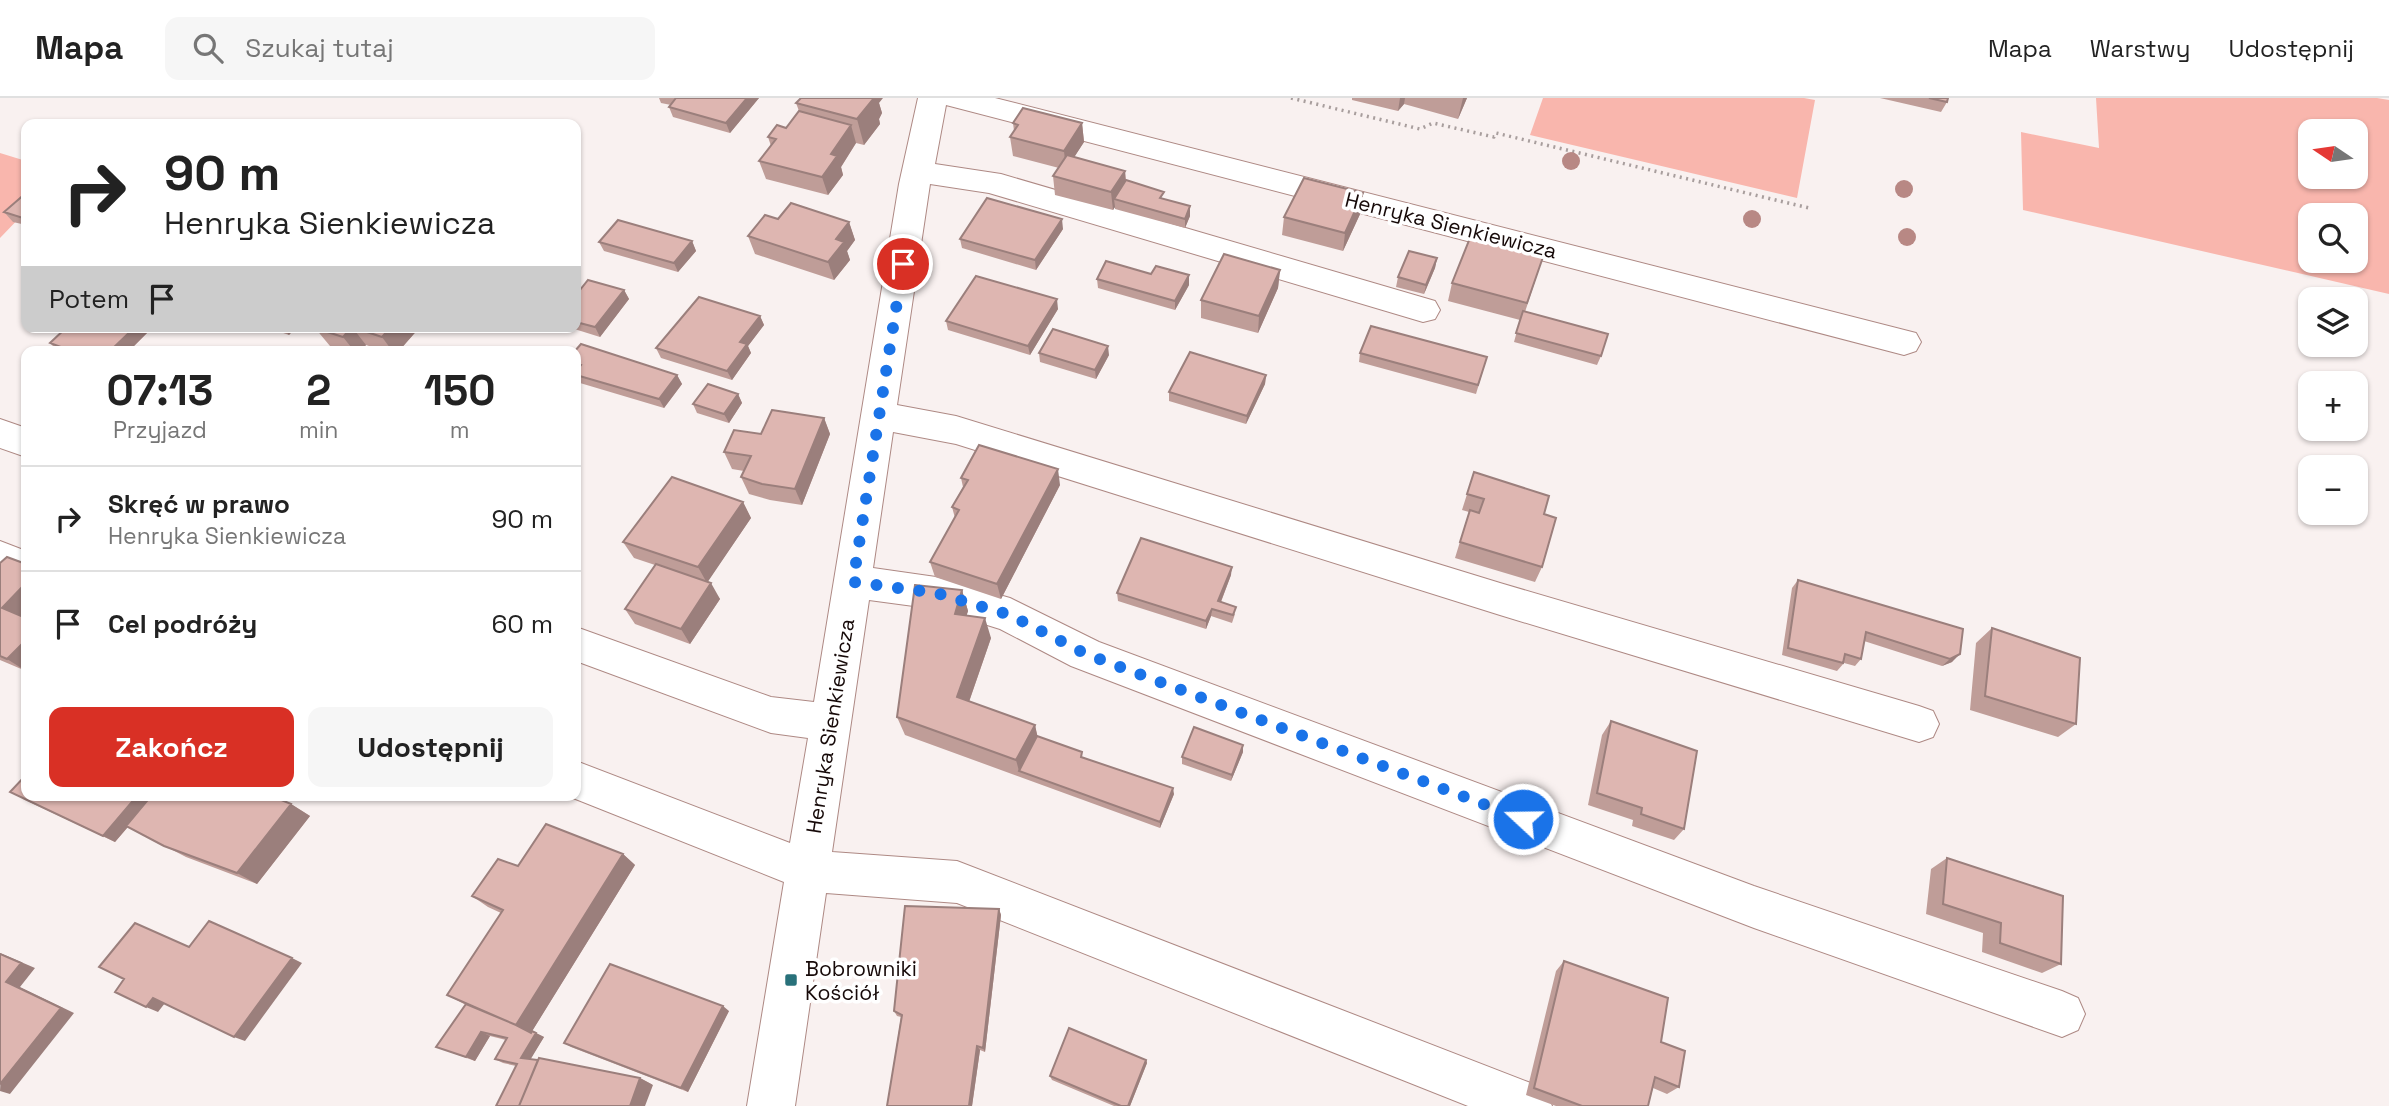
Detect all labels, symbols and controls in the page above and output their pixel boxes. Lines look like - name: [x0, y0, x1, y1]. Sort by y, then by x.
- search box: [165, 17, 655, 80]
- text: Mapa: [35, 27, 123, 69]
- icon: search: [189, 29, 227, 67]
- text: Szukaj tutaj: [245, 31, 394, 65]
- text: Mapa: [1988, 33, 2052, 64]
- text: Warstwy: [2090, 33, 2191, 64]
- text: Udostępnij: [2229, 33, 2354, 64]
- north arrow: [2298, 119, 2368, 189]
- map controls: [2298, 119, 2368, 525]
- text: 90 m: [164, 142, 280, 204]
- icon: right: [49, 147, 140, 238]
- street label: Henryka Sienkiewicza: [1342, 186, 1560, 264]
- text: Henryka Sienkiewicza: [164, 203, 495, 243]
- button: search: [2298, 203, 2368, 273]
- pin: [873, 234, 933, 294]
- icon: arrive: [884, 245, 922, 283]
- icon: arrive: [143, 280, 181, 318]
- text: Potem: [49, 282, 129, 316]
- button: layers: [2298, 287, 2368, 357]
- text: 07:13: [107, 364, 213, 417]
- text: 2: [306, 364, 331, 417]
- text: 150: [424, 364, 495, 417]
- button: +: [2298, 371, 2368, 441]
- text: Przyjazd: [113, 415, 207, 445]
- text: min: [299, 415, 338, 445]
- text: m: [450, 415, 470, 445]
- button: −: [2298, 455, 2368, 525]
- text: Skręć w prawo: [108, 487, 290, 521]
- icon: right: [49, 500, 87, 538]
- text: 90 m: [491, 502, 553, 536]
- text: Henryka Sienkiewicza: [108, 521, 346, 551]
- icon: arrive: [49, 605, 87, 643]
- text: Cel podróży: [108, 607, 257, 641]
- text: 60 m: [491, 607, 553, 641]
- street label: Henryka Sienkiewicza: [800, 616, 860, 836]
- button: Zakończ: [49, 707, 294, 787]
- button: Udostępnij: [308, 707, 553, 787]
- position arrow: [1486, 782, 1560, 856]
- place label: Bobrowniki Kościół: [805, 955, 917, 1006]
- marker: Bobrowniki Kościół: [783, 972, 799, 988]

